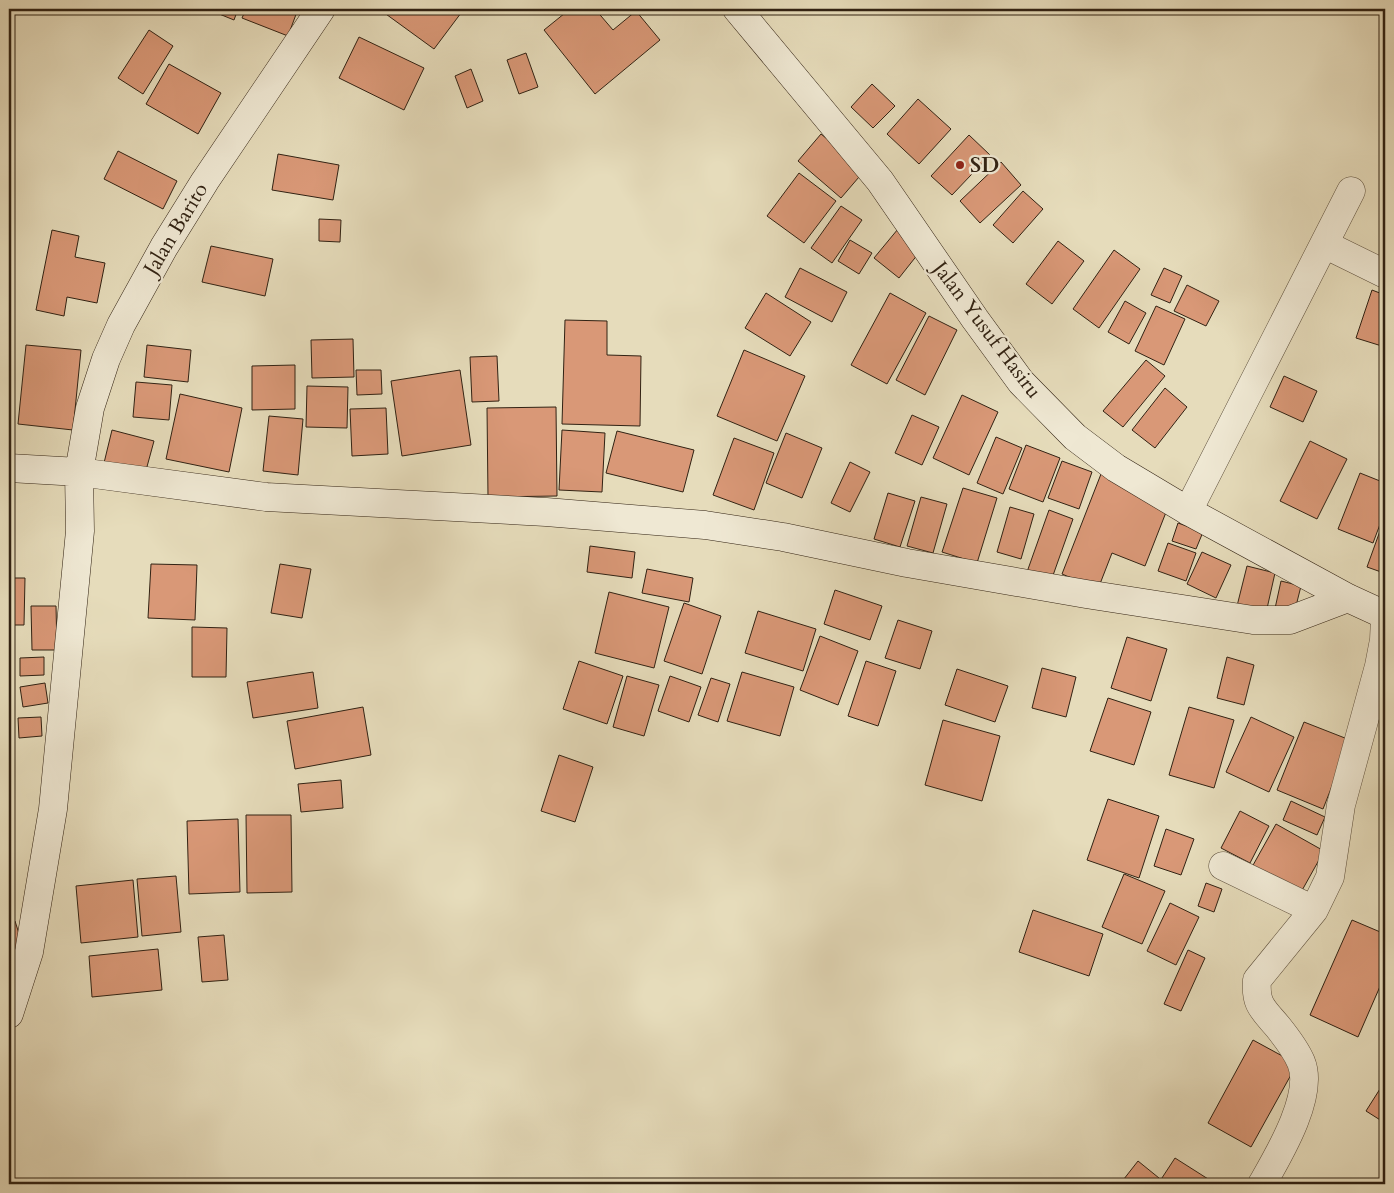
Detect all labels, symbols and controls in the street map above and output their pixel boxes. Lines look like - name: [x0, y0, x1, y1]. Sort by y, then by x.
- place label: SD: [970, 151, 999, 180]
- marker: SD: [954, 159, 966, 171]
- street label: Jalan Barito: [135, 177, 215, 283]
- street label: Jalan Yusuf Hasiru: [924, 253, 1048, 404]

